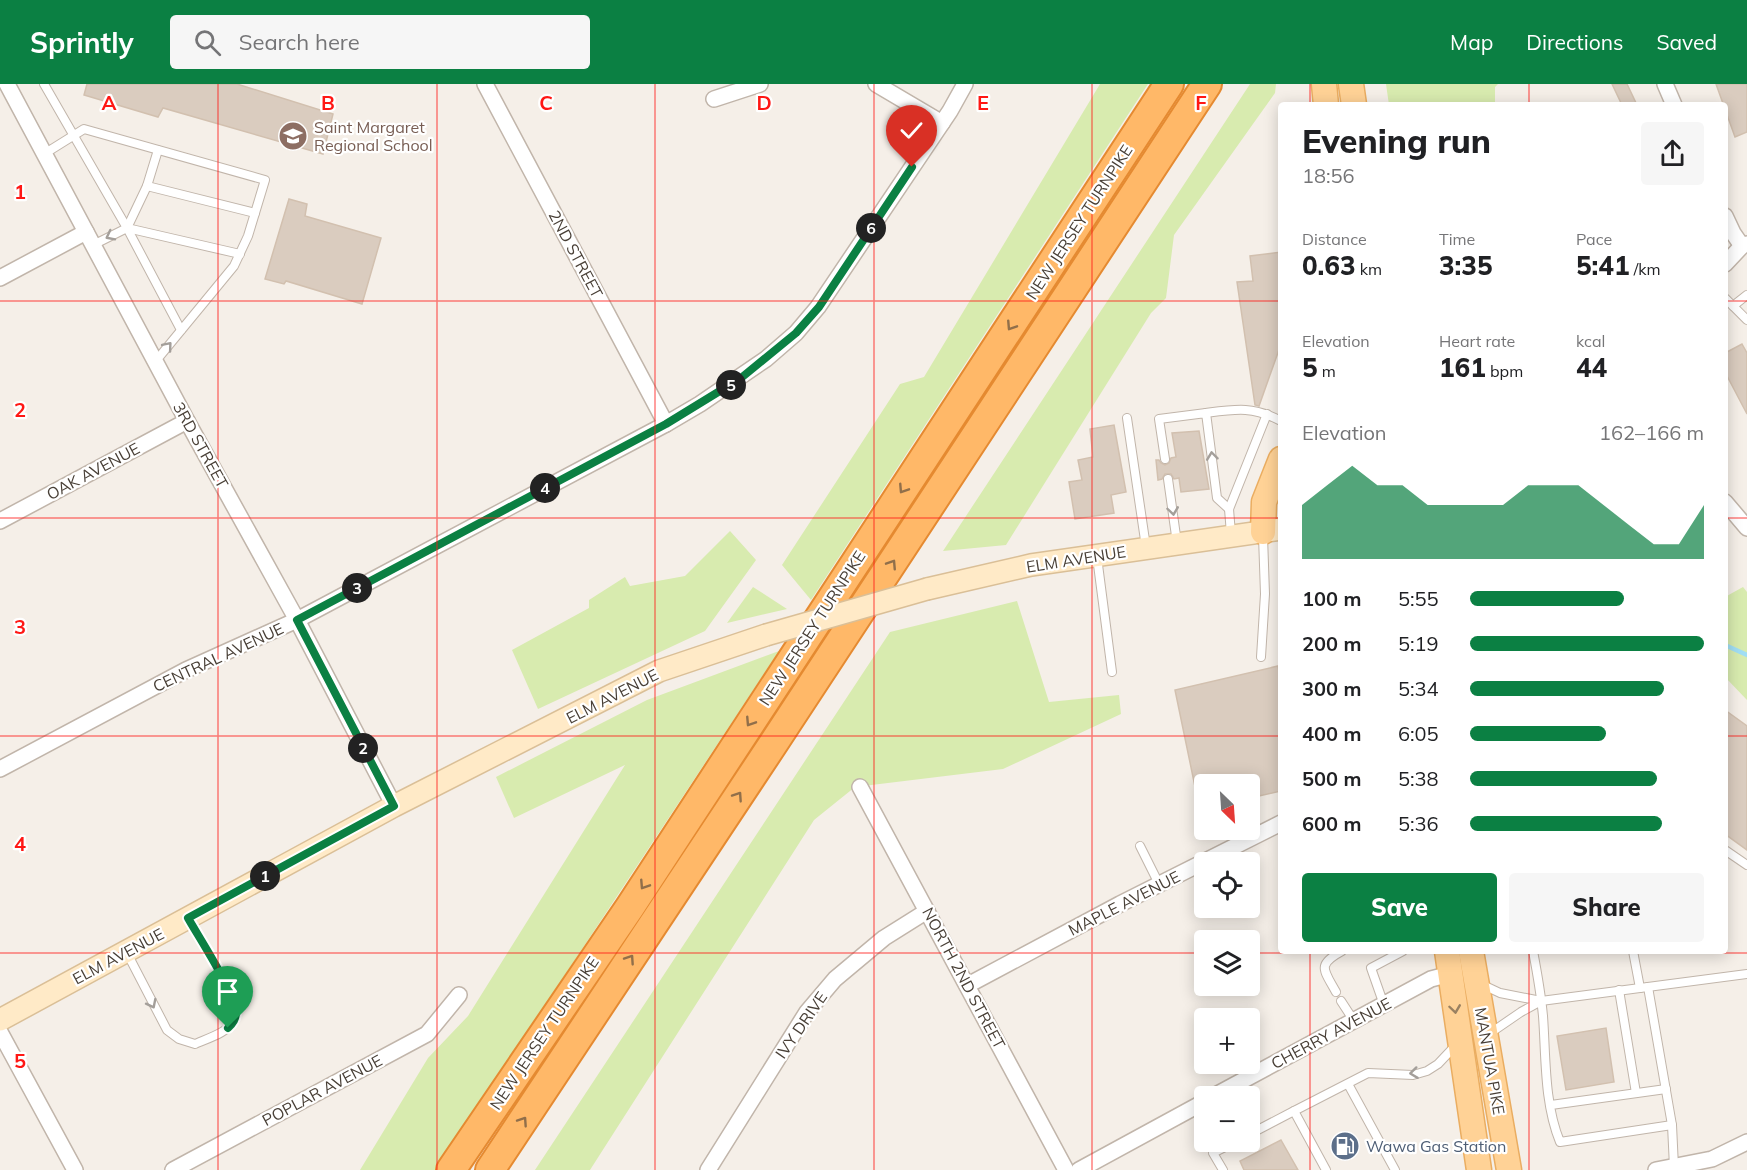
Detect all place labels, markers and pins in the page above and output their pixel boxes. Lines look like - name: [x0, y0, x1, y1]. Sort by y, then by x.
- pin: [886, 105, 937, 167]
- place label: Saint Margaret Regional School: [314, 117, 433, 155]
- school or university icon: Saint Margaret Regional School: [277, 120, 309, 152]
- pin: 6: [856, 213, 886, 243]
- pin: 5: [716, 370, 746, 400]
- pin: 4: [530, 473, 560, 503]
- pin: 3: [342, 573, 372, 603]
- pin: 2: [348, 733, 378, 763]
- pin: 1: [250, 861, 280, 891]
- pin: [202, 966, 253, 1028]
- fuel station icon: Wawa Gas Station: [1329, 1130, 1361, 1162]
- place label: Wawa Gas Station: [1366, 1136, 1506, 1156]

